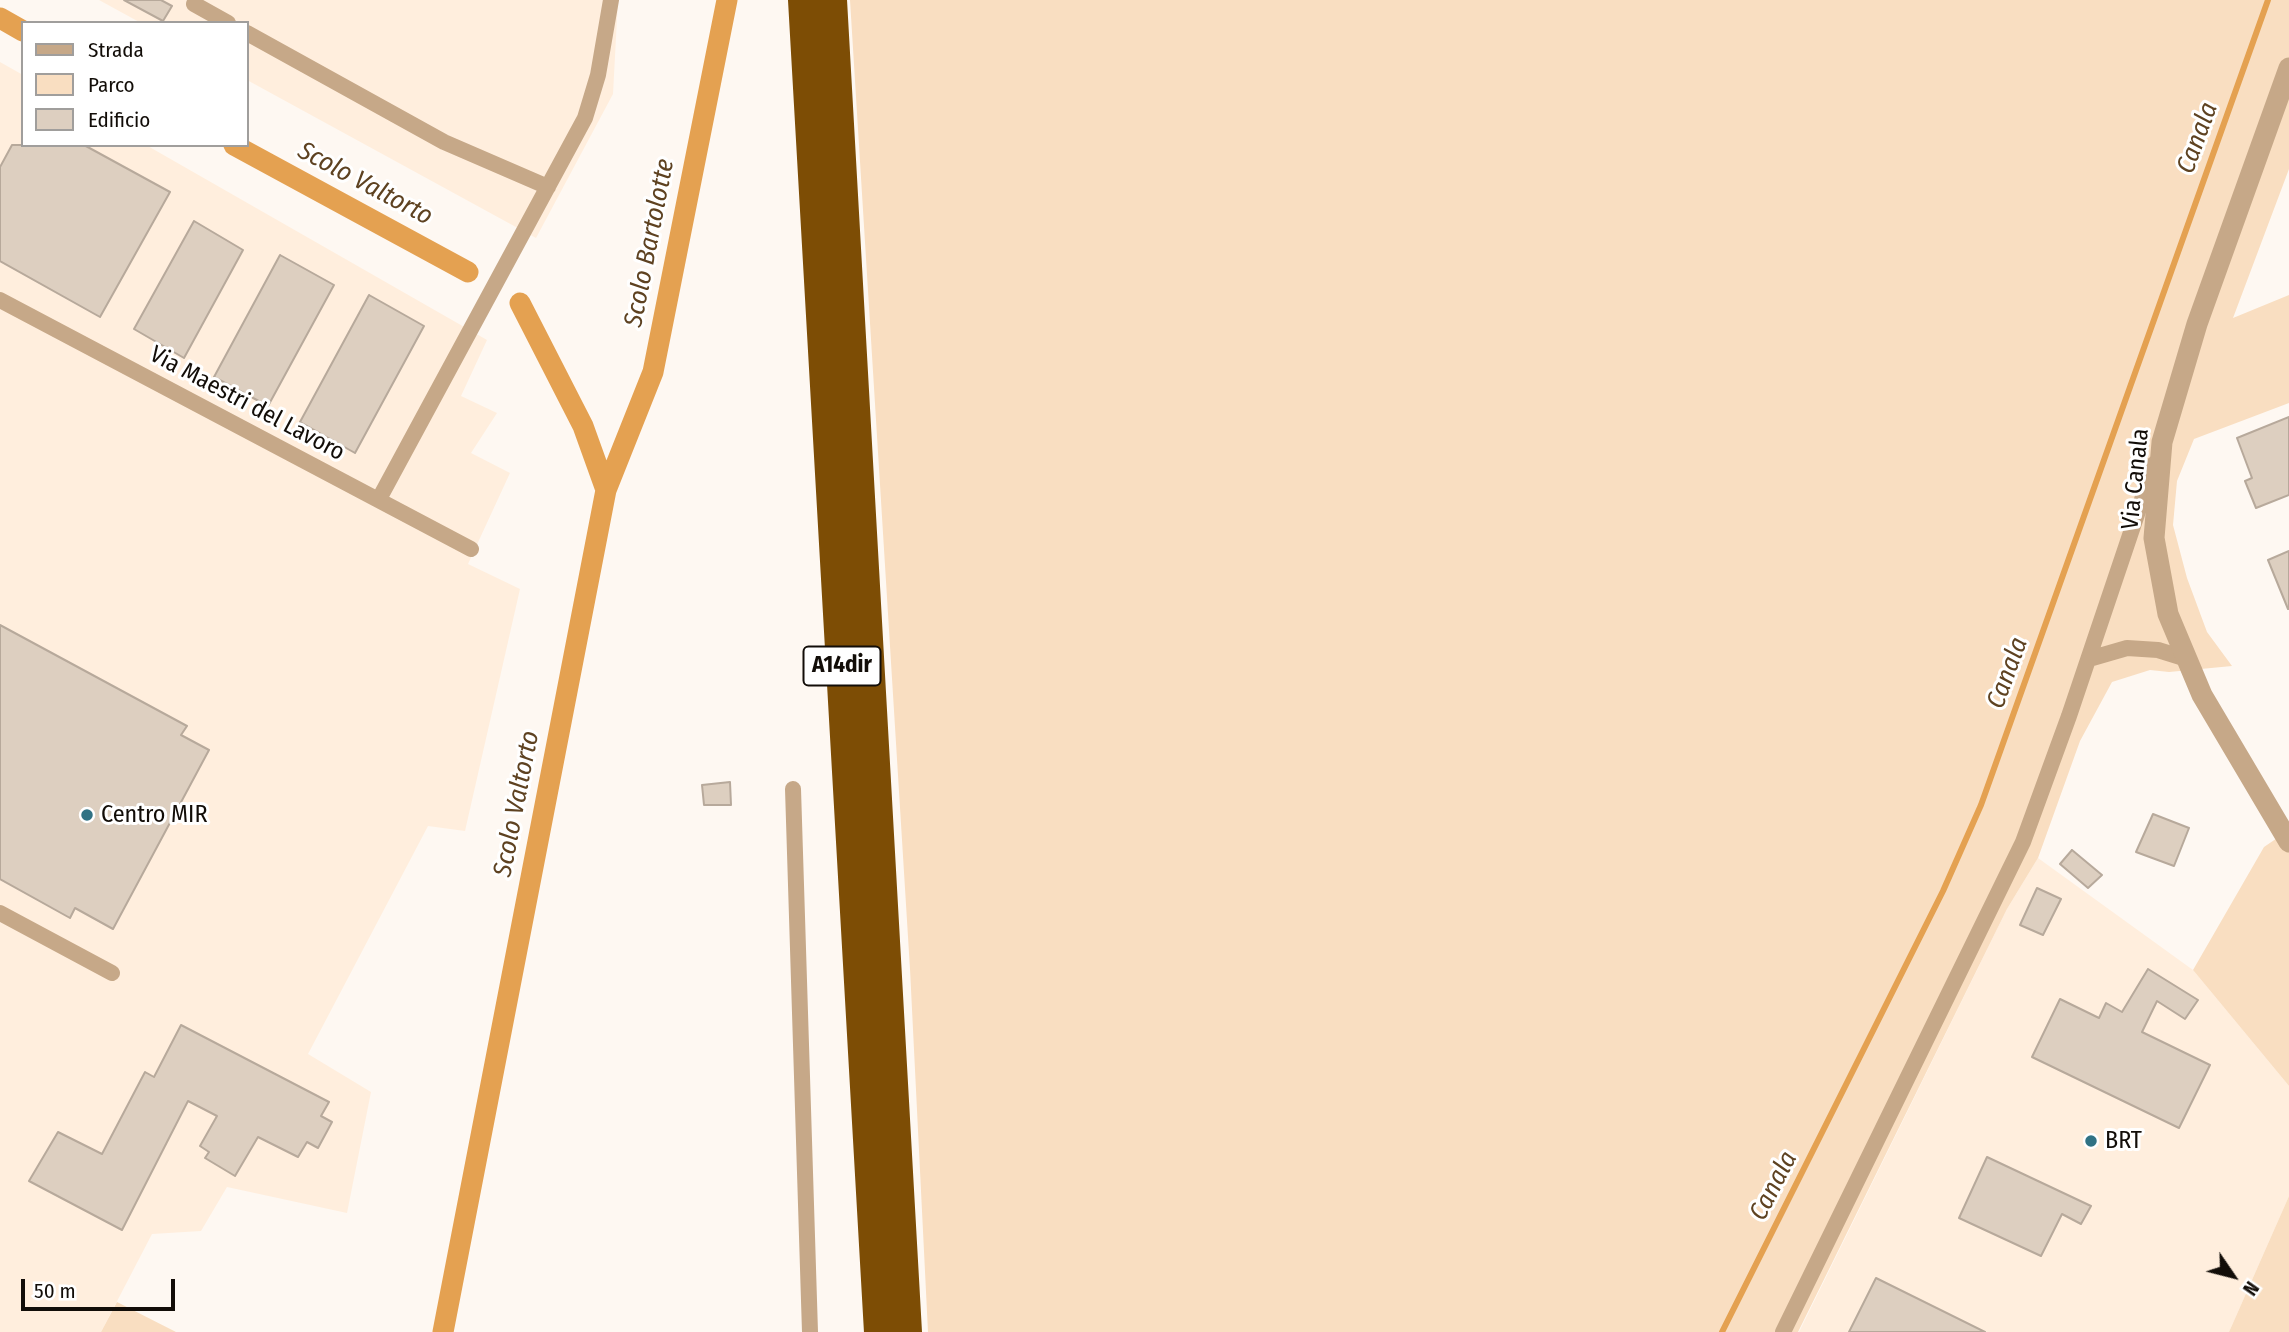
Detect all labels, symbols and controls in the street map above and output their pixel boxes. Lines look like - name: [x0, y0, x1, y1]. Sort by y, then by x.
- legend: [21, 21, 248, 147]
- text: Strada: [88, 37, 144, 63]
- text: Parco: [88, 72, 135, 98]
- water label: Canala: [2171, 98, 2225, 178]
- text: Edificio: [88, 107, 150, 133]
- water label: Scolo Valtorto: [292, 135, 438, 233]
- water label: Scolo Bartolotte: [618, 156, 682, 330]
- street label: Via Maestri del Lavoro: [145, 340, 349, 468]
- street label: Via Canala: [2116, 427, 2156, 531]
- water label: Canala: [1981, 633, 2035, 713]
- road number: A14dir: [804, 646, 880, 686]
- water label: Scolo Valtorto: [488, 728, 546, 880]
- place label: Centro MIR: [101, 801, 207, 829]
- marker: Centro MIR: [79, 807, 95, 823]
- place label: BRT: [2105, 1127, 2142, 1155]
- marker: BRT: [2083, 1133, 2099, 1149]
- water label: Canala: [1743, 1146, 1805, 1226]
- north arrow: [2198, 1241, 2268, 1311]
- scale bar: [24, 1266, 178, 1310]
- text: N: [2238, 1277, 2263, 1300]
- text: 50 m: [34, 1278, 76, 1304]

